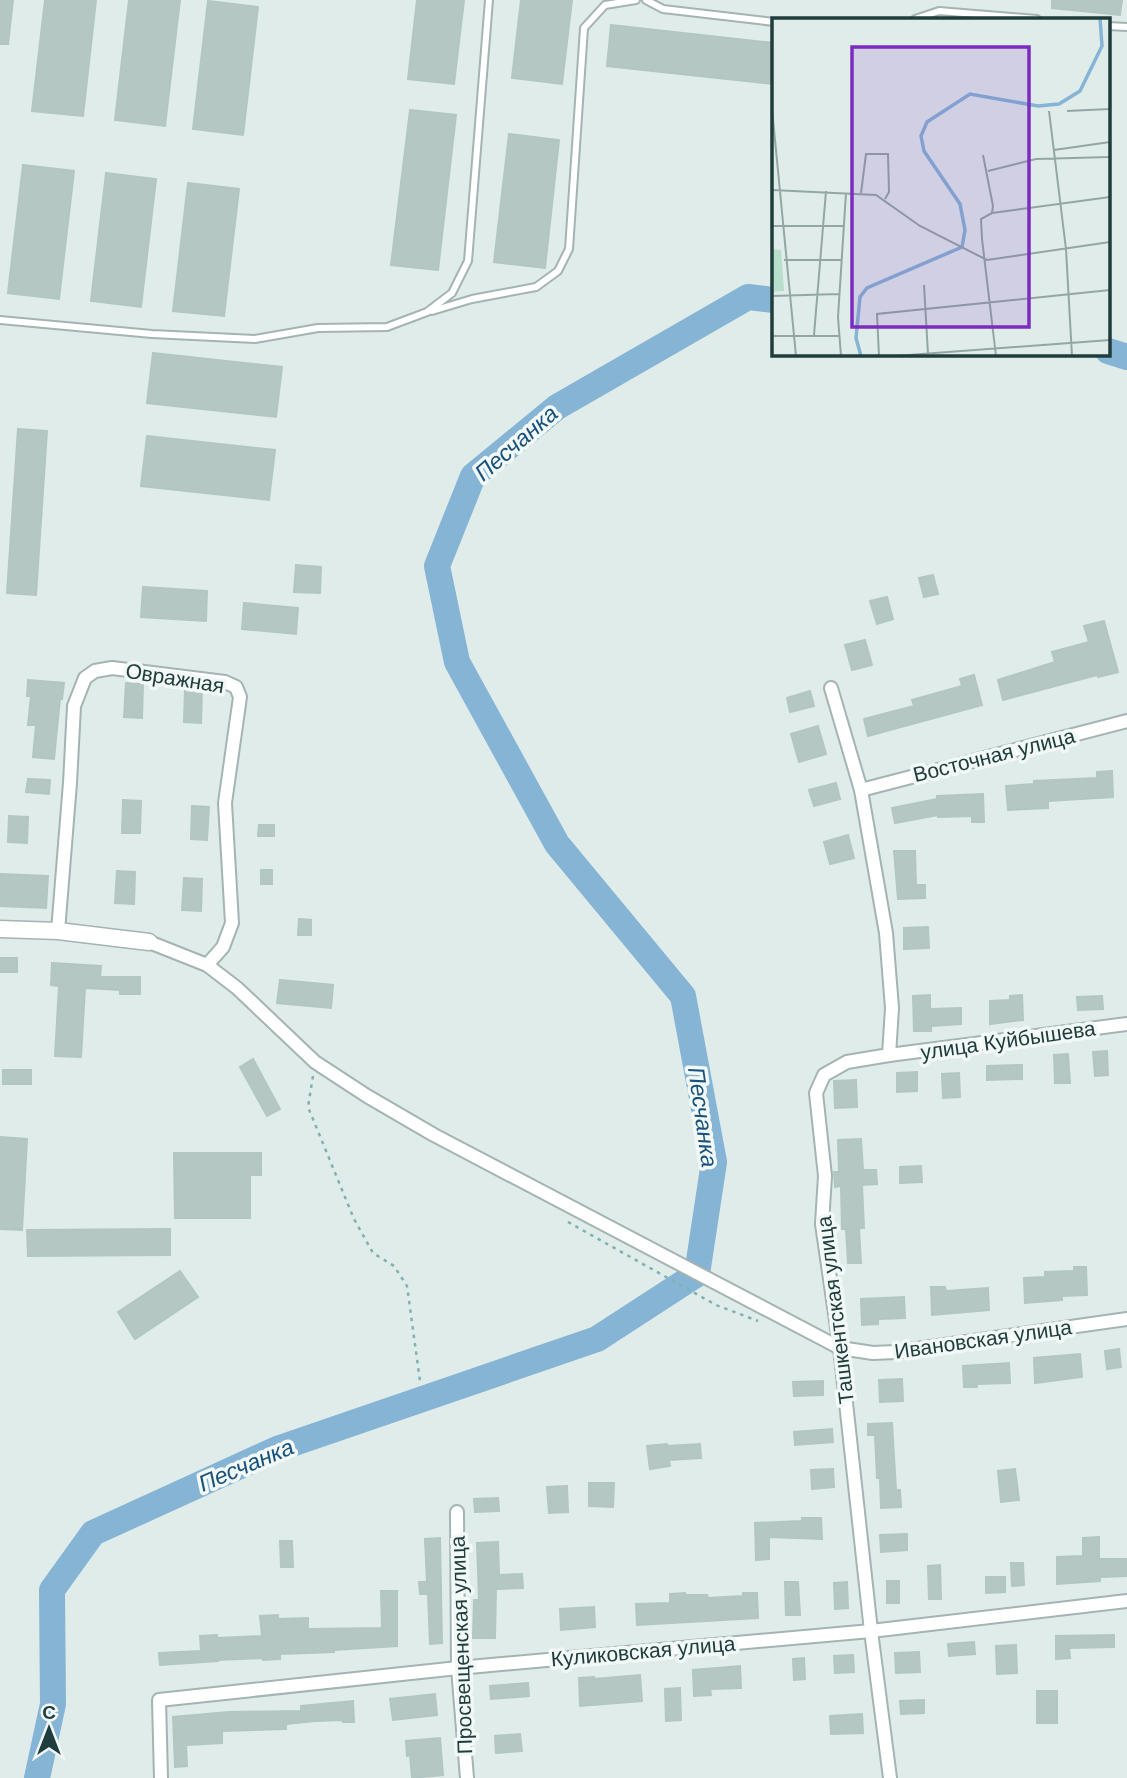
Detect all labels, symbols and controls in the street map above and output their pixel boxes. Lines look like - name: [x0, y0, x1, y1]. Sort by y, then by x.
- inset map: [772, 18, 1110, 355]
- water label: Песчанка: [469, 400, 563, 486]
- street label: Овражная: [124, 659, 226, 697]
- street label: Восточная улица: [911, 724, 1078, 786]
- street label: улица Куйбышева: [919, 1016, 1097, 1064]
- water label: Песчанка: [683, 1065, 723, 1169]
- street label: Ташкентская улица: [812, 1214, 858, 1405]
- street label: Ивановская улица: [893, 1315, 1073, 1363]
- water label: Песчанка: [194, 1433, 298, 1497]
- street label: Просвещенская улица: [446, 1535, 476, 1755]
- street label: Куликовская улица: [550, 1631, 736, 1671]
- north arrow: [14, 1694, 84, 1764]
- text: С: [42, 1702, 56, 1723]

